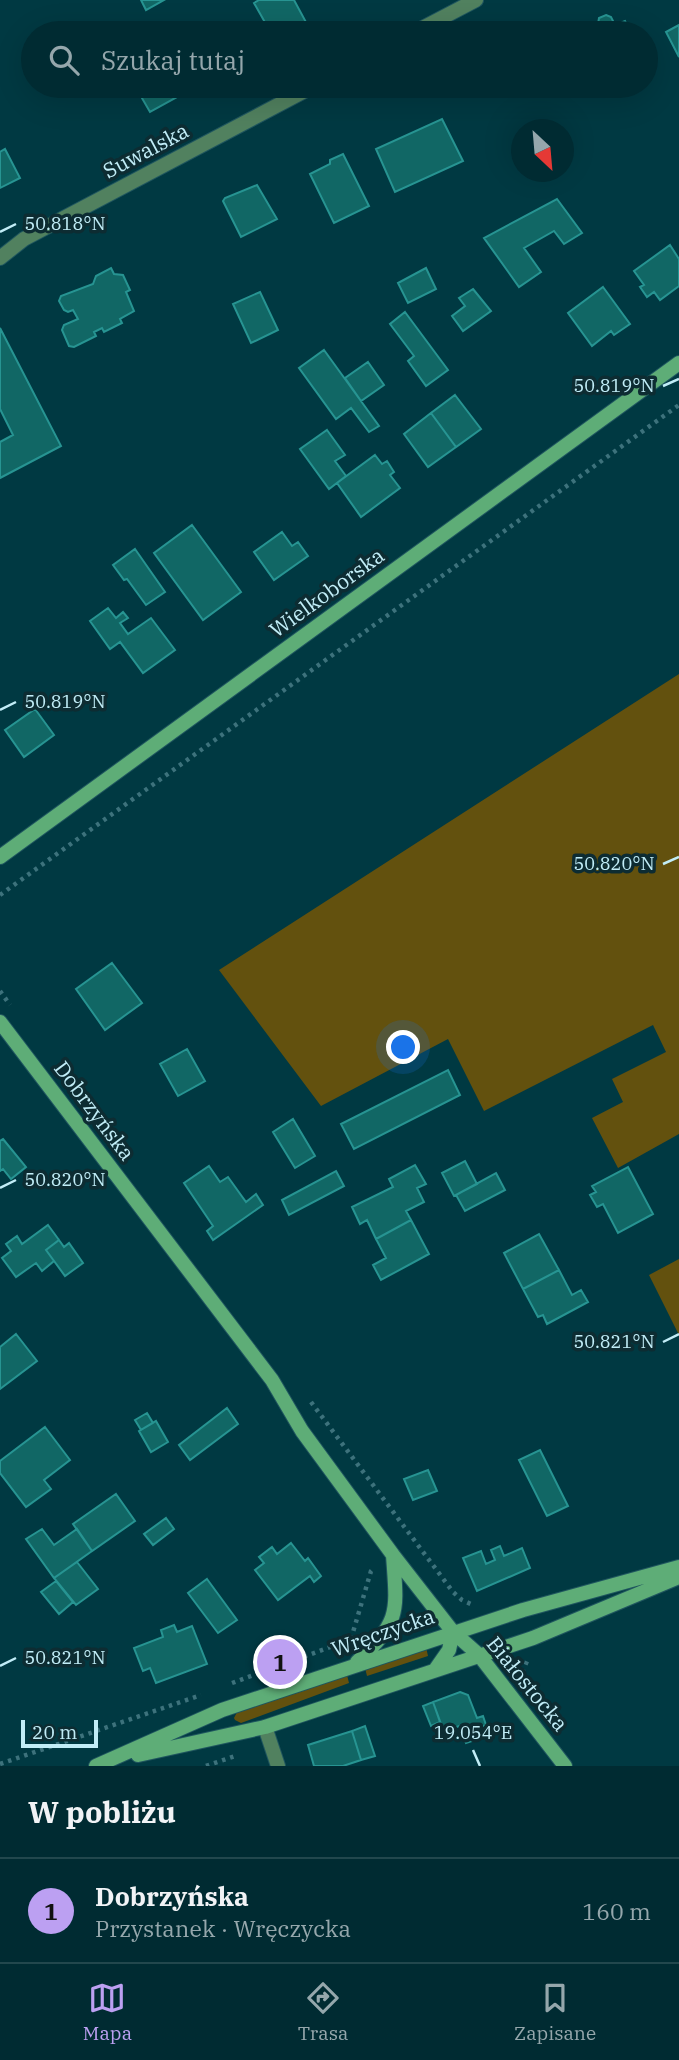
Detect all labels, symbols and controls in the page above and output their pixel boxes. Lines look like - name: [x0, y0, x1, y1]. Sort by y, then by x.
- search box: [21, 21, 658, 98]
- icon: search: [45, 41, 83, 79]
- text: Szukaj tutaj: [101, 43, 245, 77]
- street label: Suwalska: [98, 116, 193, 184]
- north arrow: [511, 119, 574, 182]
- text: 50.818°N: [24, 212, 106, 235]
- text: 50.819°N: [573, 374, 655, 397]
- street label: Wielkoborska: [263, 541, 390, 643]
- text: 50.819°N: [24, 690, 106, 713]
- text: 50.820°N: [573, 852, 655, 875]
- your location: [386, 1030, 420, 1064]
- street label: Dobrzyńska: [48, 1055, 141, 1166]
- text: 50.820°N: [24, 1168, 106, 1191]
- text: 50.821°N: [573, 1330, 655, 1353]
- street label: Wręczycka: [327, 1601, 438, 1663]
- street label: Białostocka: [481, 1630, 575, 1737]
- pin: 1: [257, 1636, 303, 1688]
- text: 50.821°N: [24, 1646, 106, 1669]
- scale bar: [21, 1717, 98, 1749]
- text: 20 m: [32, 1720, 77, 1744]
- text: 19.054°E: [434, 1721, 512, 1744]
- text: W pobliżu: [28, 1792, 176, 1831]
- text: Dobrzyńska: [95, 1879, 249, 1913]
- text: 1: [44, 1896, 58, 1926]
- text: 160 m: [582, 1896, 651, 1926]
- text: Przystanek · Wręczycka: [95, 1913, 351, 1943]
- tab: Mapa: [83, 1979, 132, 2045]
- tab: Trasa: [298, 1979, 348, 2045]
- tab: Zapisane: [514, 1979, 596, 2045]

